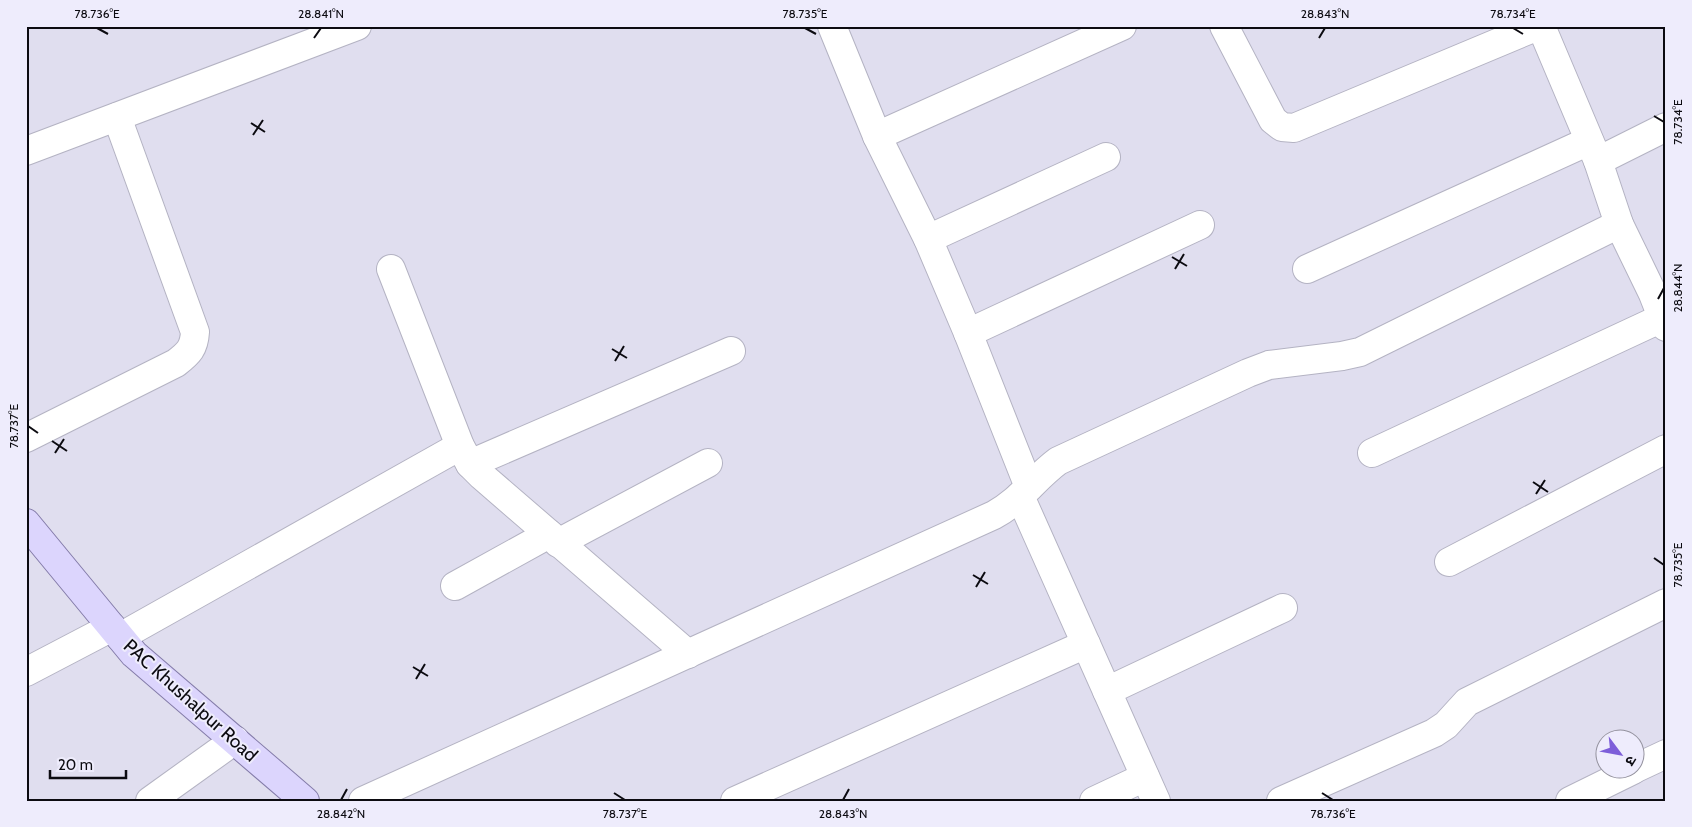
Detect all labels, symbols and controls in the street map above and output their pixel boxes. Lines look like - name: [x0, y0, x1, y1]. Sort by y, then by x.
- text: 78.736°E: [74, 6, 120, 21]
- text: 28.841°N: [298, 6, 344, 21]
- text: 78.735°E: [783, 6, 828, 21]
- text: 28.843°N: [1301, 6, 1349, 21]
- text: 78.734°E: [1490, 6, 1536, 21]
- text: 78.734°E: [1670, 99, 1685, 145]
- text: 28.844°N: [1670, 263, 1685, 313]
- text: 78.737°E: [6, 403, 21, 448]
- text: 78.735°E: [1670, 542, 1685, 587]
- street label: PAC Khushalpur Road: [119, 634, 262, 767]
- north arrow: [1594, 730, 1644, 780]
- scale bar: [50, 747, 126, 779]
- text: उ: [1621, 753, 1641, 770]
- text: 20 m: [58, 756, 93, 774]
- text: 28.842°N: [317, 806, 365, 821]
- text: 78.737°E: [603, 806, 648, 821]
- text: 28.843°N: [819, 806, 867, 821]
- text: 78.736°E: [1310, 806, 1356, 821]

